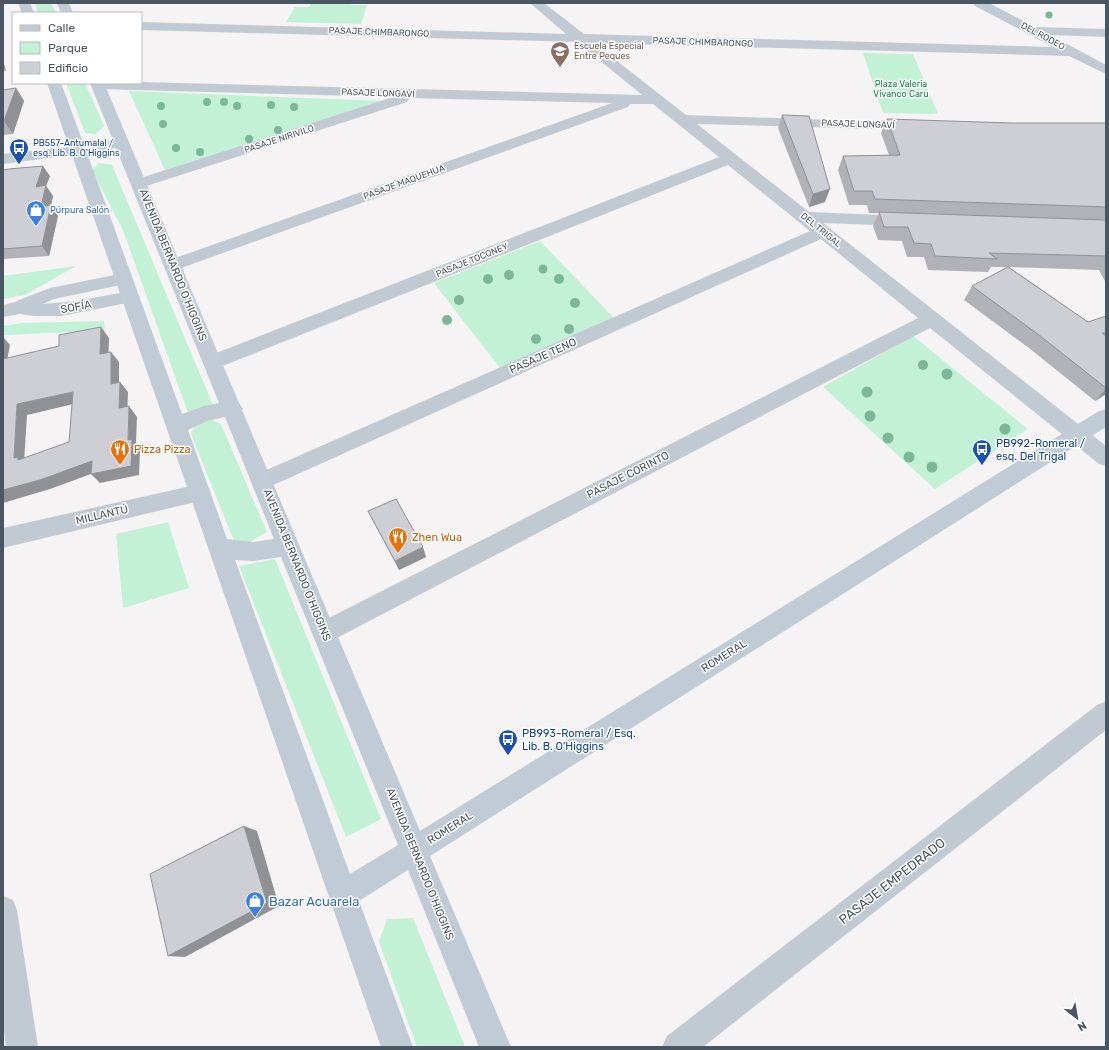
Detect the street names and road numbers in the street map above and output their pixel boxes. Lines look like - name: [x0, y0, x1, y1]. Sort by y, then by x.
- street label: DEL RODEO: [1019, 20, 1067, 52]
- street label: PASAJE CHIMBARONGO: [329, 25, 429, 39]
- street label: PASAJE CHIMBARONGO: [653, 35, 753, 49]
- street label: PASAJE LONGAVÍ: [341, 86, 415, 99]
- street label: PASAJE LONGAVÍ: [821, 117, 895, 130]
- street label: PASAJE NIRIVILO: [243, 123, 315, 155]
- street label: PASAJE MAQUEHUA: [362, 163, 446, 201]
- street label: AVENIDA BERNARDO O'HIGGINS: [136, 187, 210, 343]
- street label: DEL TRIGAL: [799, 211, 843, 249]
- street label: PASAJE TOCONEY: [435, 241, 510, 279]
- street label: SOFÍA: [60, 298, 93, 316]
- street label: PASAJE TENO: [507, 335, 579, 377]
- street label: PASAJE CORINTO: [585, 449, 671, 501]
- street label: AVENIDA BERNARDO O'HIGGINS: [260, 487, 334, 643]
- street label: MILLANTÚ: [75, 503, 129, 527]
- street label: ROMERAL: [699, 637, 749, 675]
- street label: AVENIDA BERNARDO O'HIGGINS: [383, 786, 457, 942]
- street label: ROMERAL: [425, 809, 475, 847]
- street label: PASAJE EMPEDRADO: [836, 835, 948, 927]

